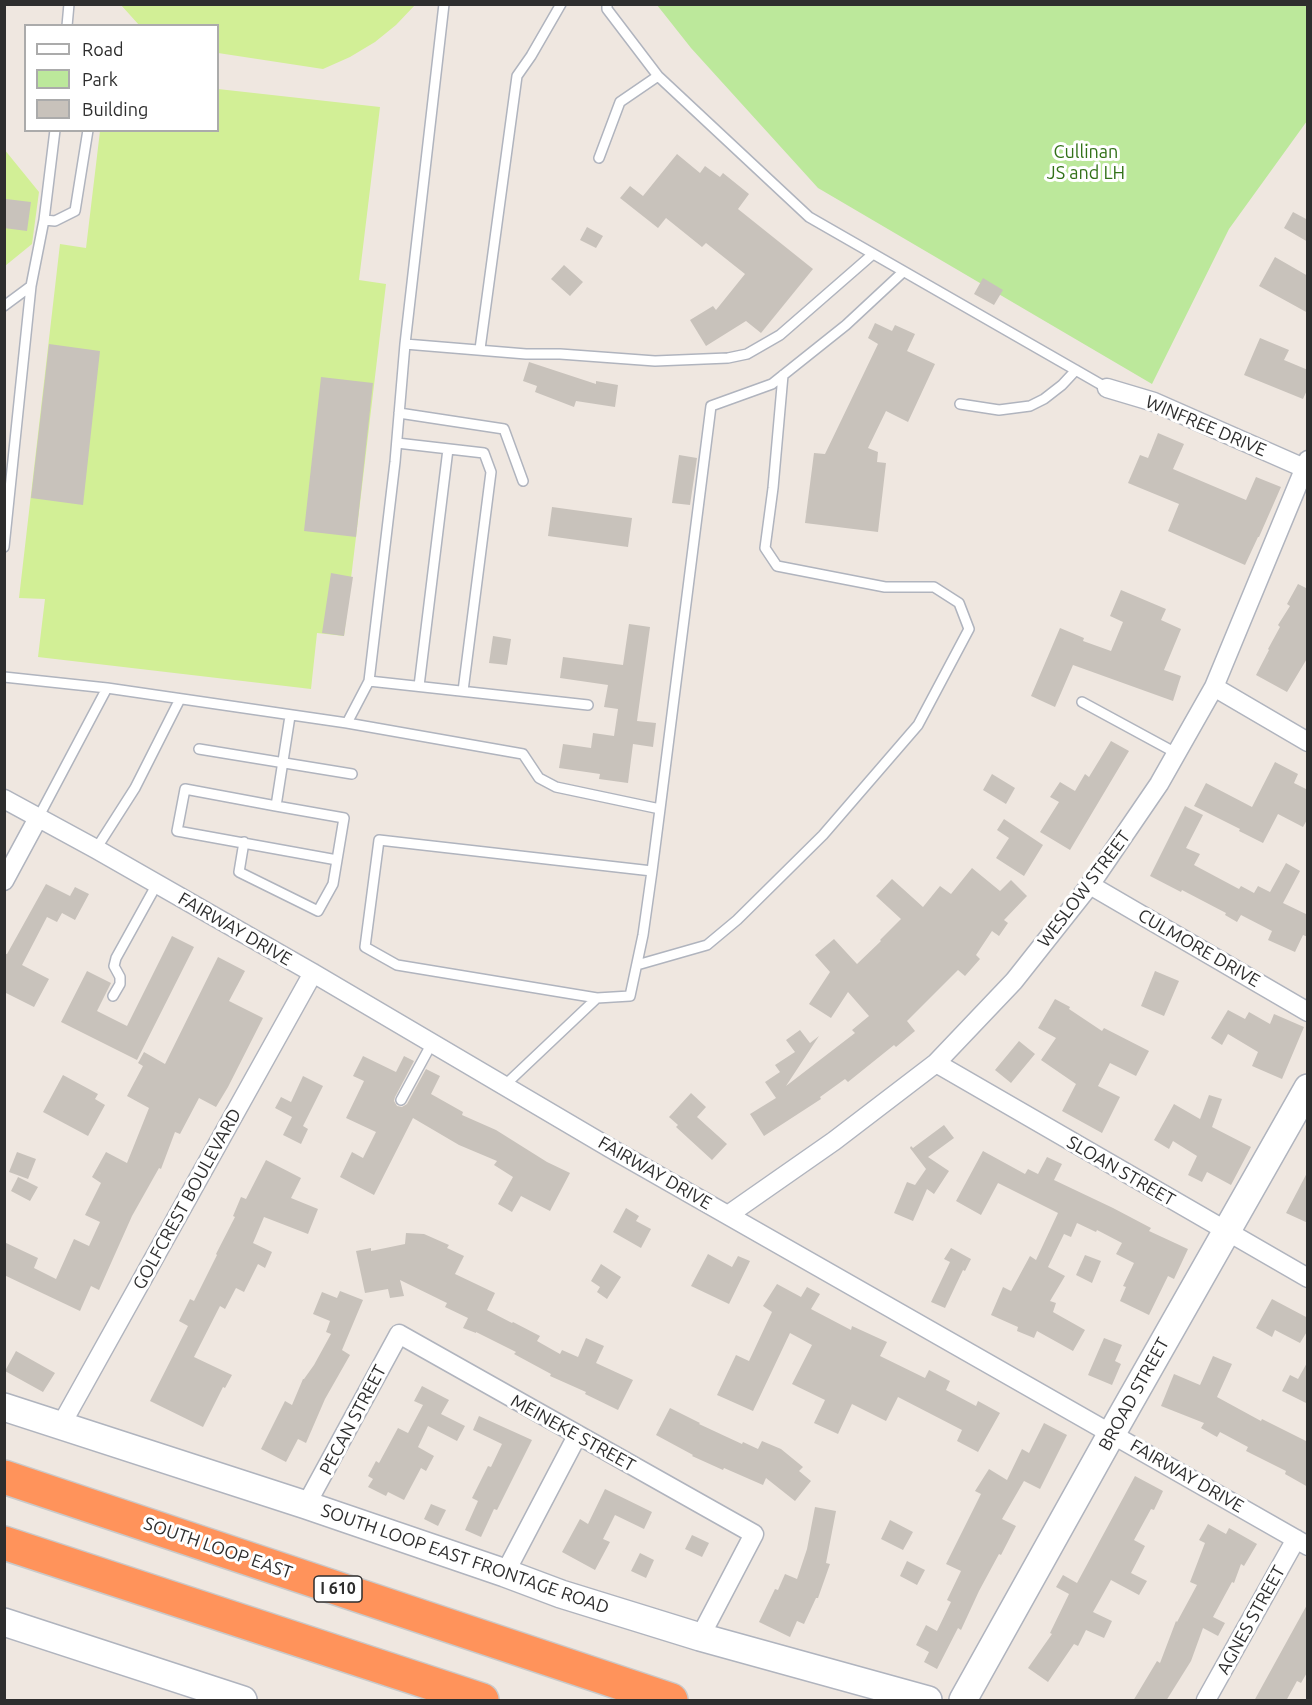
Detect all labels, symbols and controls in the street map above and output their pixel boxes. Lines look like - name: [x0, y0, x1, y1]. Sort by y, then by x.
- legend: [24, 24, 219, 132]
- text: Road: [82, 39, 124, 59]
- text: Park: [82, 69, 118, 89]
- text: Building: [82, 99, 148, 119]
- park label: Cullinan JS and LH: [1047, 141, 1125, 184]
- street label: WINFREE DRIVE: [1142, 391, 1270, 461]
- street label: WESLOW STREET: [1033, 826, 1135, 952]
- street label: FAIRWAY DRIVE: [174, 888, 296, 970]
- street label: CULMORE DRIVE: [1134, 904, 1264, 992]
- street label: GOLFCREST BOULEVARD: [128, 1105, 246, 1293]
- street label: SLOAN STREET: [1063, 1131, 1179, 1211]
- street label: FAIRWAY DRIVE: [594, 1132, 716, 1214]
- street label: BROAD STREET: [1094, 1334, 1174, 1454]
- street label: PECAN STREET: [315, 1361, 391, 1479]
- street label: MEINEKE STREET: [507, 1390, 639, 1476]
- street label: FAIRWAY DRIVE: [1126, 1435, 1248, 1517]
- street label: SOUTH LOOP EAST FRONTAGE ROAD: [318, 1499, 612, 1619]
- street label: SOUTH LOOP EAST: [141, 1512, 295, 1584]
- street label: AGNES STREET: [1212, 1562, 1290, 1678]
- road number: I 610: [314, 1576, 362, 1602]

